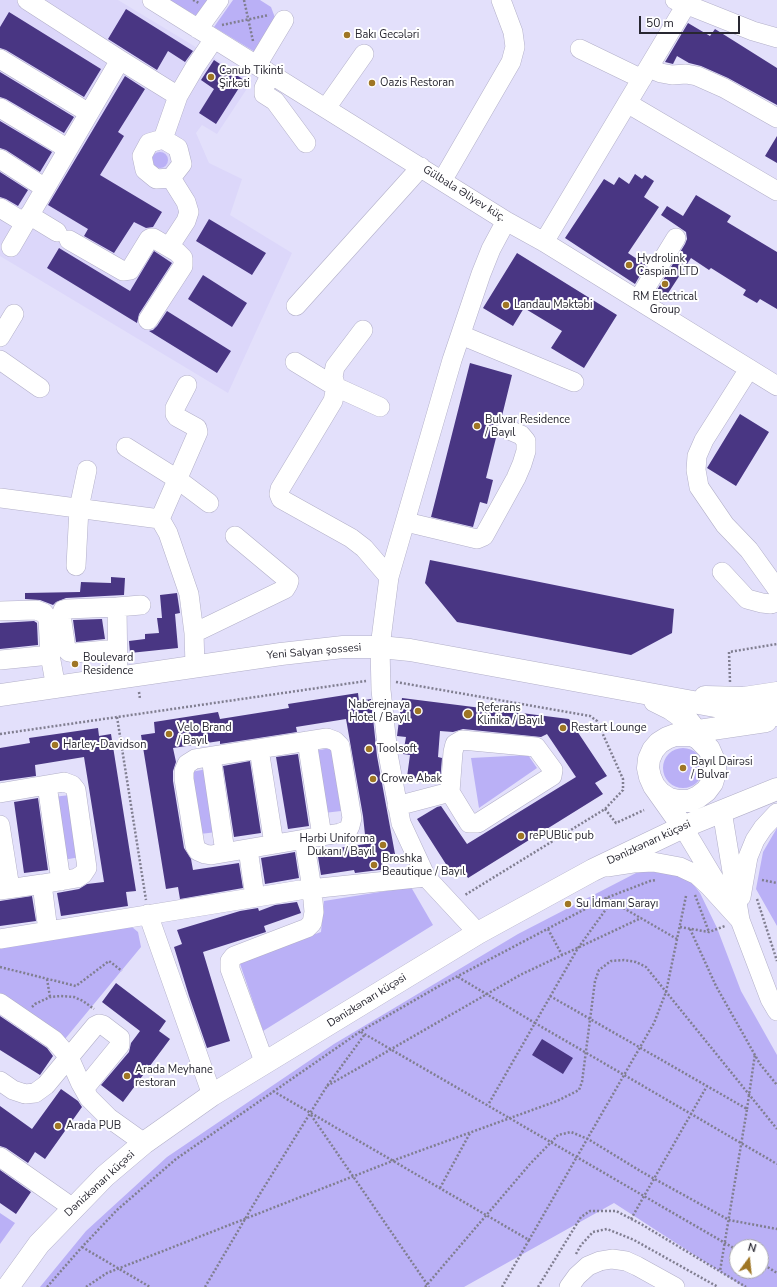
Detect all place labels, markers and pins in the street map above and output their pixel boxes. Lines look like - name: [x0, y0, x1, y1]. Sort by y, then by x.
- place label: Bakı Gecələri: [355, 28, 419, 42]
- marker: Bakı Gecələri: [342, 30, 352, 40]
- place label: Cənub Tikinti Şirkəti: [219, 64, 283, 90]
- marker: Cənub Tikinti Şirkəti: [206, 72, 216, 82]
- place label: Oazis Restoran: [380, 76, 454, 90]
- marker: Oazis Restoran: [367, 78, 377, 88]
- place label: Hydrolink Caspian LTD: [637, 252, 699, 278]
- marker: Hydrolink Caspian LTD: [624, 260, 634, 270]
- marker: RM Electrical Group: [660, 279, 670, 289]
- place label: RM Electrical Group: [633, 290, 697, 316]
- place label: Landau Məktəbi: [514, 298, 593, 312]
- marker: Landau Məktəbi: [501, 300, 511, 310]
- place label: Bulvar Residence / Bayıl: [485, 413, 570, 439]
- marker: Bulvar Residence / Bayıl: [472, 421, 482, 431]
- place label: Boulevard Residence: [83, 651, 133, 677]
- marker: Boulevard Residence: [70, 659, 80, 669]
- place label: Naberejnaya Hotel / Bayıl: [348, 698, 410, 724]
- place label: Referans Klinika / Bayıl: [477, 701, 543, 727]
- marker: Naberejnaya Hotel / Bayıl: [413, 706, 423, 716]
- marker: Referans Klinika / Bayıl: [462, 708, 474, 720]
- place label: Velo Brand / Bayıl: [177, 721, 232, 747]
- place label: Restart Lounge: [571, 721, 647, 735]
- marker: Restart Lounge: [558, 723, 568, 733]
- marker: Velo Brand / Bayıl: [164, 729, 174, 739]
- place label: Harley-Davidson: [63, 738, 146, 752]
- marker: Harley-Davidson: [50, 740, 60, 750]
- place label: Toolsoft: [377, 742, 417, 756]
- marker: Toolsoft: [364, 744, 374, 754]
- place label: Bayıl Dairəsi / Bulvar: [691, 755, 753, 781]
- marker: Bayıl Dairəsi / Bulvar: [678, 763, 688, 773]
- place label: Crowe Abak: [381, 772, 442, 786]
- marker: Crowe Abak: [368, 774, 378, 784]
- place label: rePUBlic pub: [529, 829, 594, 843]
- marker: rePUBlic pub: [516, 831, 526, 841]
- place label: Hərbi Uniforma Dukanı / Bayıl: [299, 832, 375, 858]
- marker: Hərbi Uniforma Dukanı / Bayıl: [378, 840, 388, 850]
- place label: Broshka Beautique / Bayıl: [382, 852, 466, 878]
- marker: Broshka Beautique / Bayıl: [369, 860, 379, 870]
- place label: Su İdmanı Sarayı: [576, 897, 658, 911]
- marker: Su İdmanı Sarayı: [563, 899, 573, 909]
- place label: Arada Meyhane restoran: [135, 1063, 213, 1089]
- marker: Arada Meyhane restoran: [122, 1071, 132, 1081]
- place label: Arada PUB: [66, 1119, 121, 1133]
- marker: Arada PUB: [53, 1121, 63, 1131]

